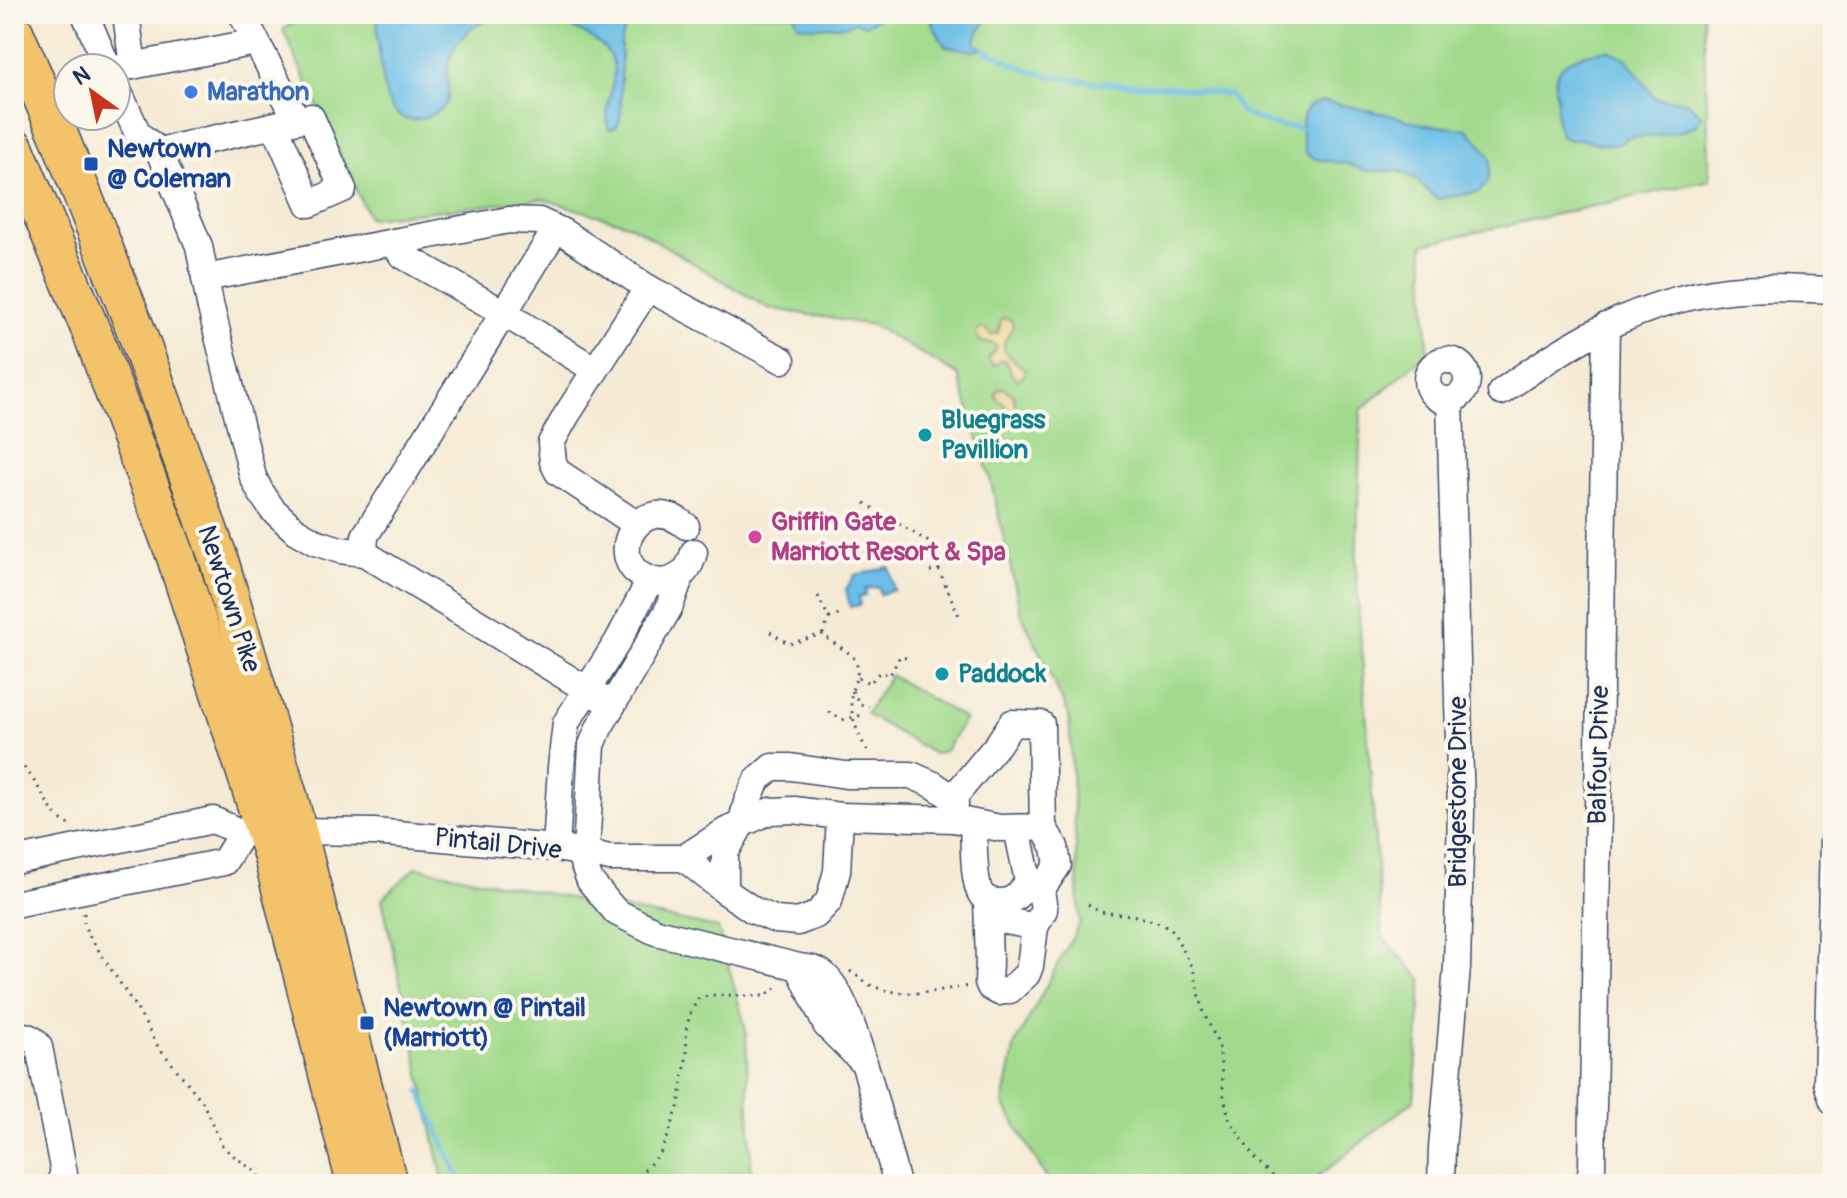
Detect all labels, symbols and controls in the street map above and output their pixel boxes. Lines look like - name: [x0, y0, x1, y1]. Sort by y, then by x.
- north arrow: [52, 52, 132, 132]
- text: N: [68, 60, 96, 92]
- place label: Marathon: [207, 76, 310, 108]
- marker: Marathon: [182, 83, 200, 101]
- place label: Newtown @ Coleman: [107, 133, 232, 195]
- marker: Newtown @ Coleman: [82, 155, 100, 173]
- place label: Bluegrass Pavillion: [941, 404, 1046, 466]
- marker: Bluegrass Pavillion: [916, 426, 934, 444]
- place label: Griffin Gate Marriott Resort & Spa: [771, 506, 1006, 568]
- street label: Newtown Pike: [190, 521, 268, 677]
- marker: Griffin Gate Marriott Resort & Spa: [746, 528, 764, 546]
- place label: Paddock: [958, 658, 1048, 690]
- marker: Paddock: [933, 665, 951, 683]
- street label: Balfour Drive: [1582, 685, 1616, 825]
- street label: Bridgestone Drive: [1442, 696, 1474, 888]
- street label: Pintail Drive: [433, 821, 563, 867]
- place label: Newtown @ Pintail (Marriott): [383, 992, 586, 1054]
- marker: Newtown @ Pintail (Marriott): [358, 1014, 376, 1032]

